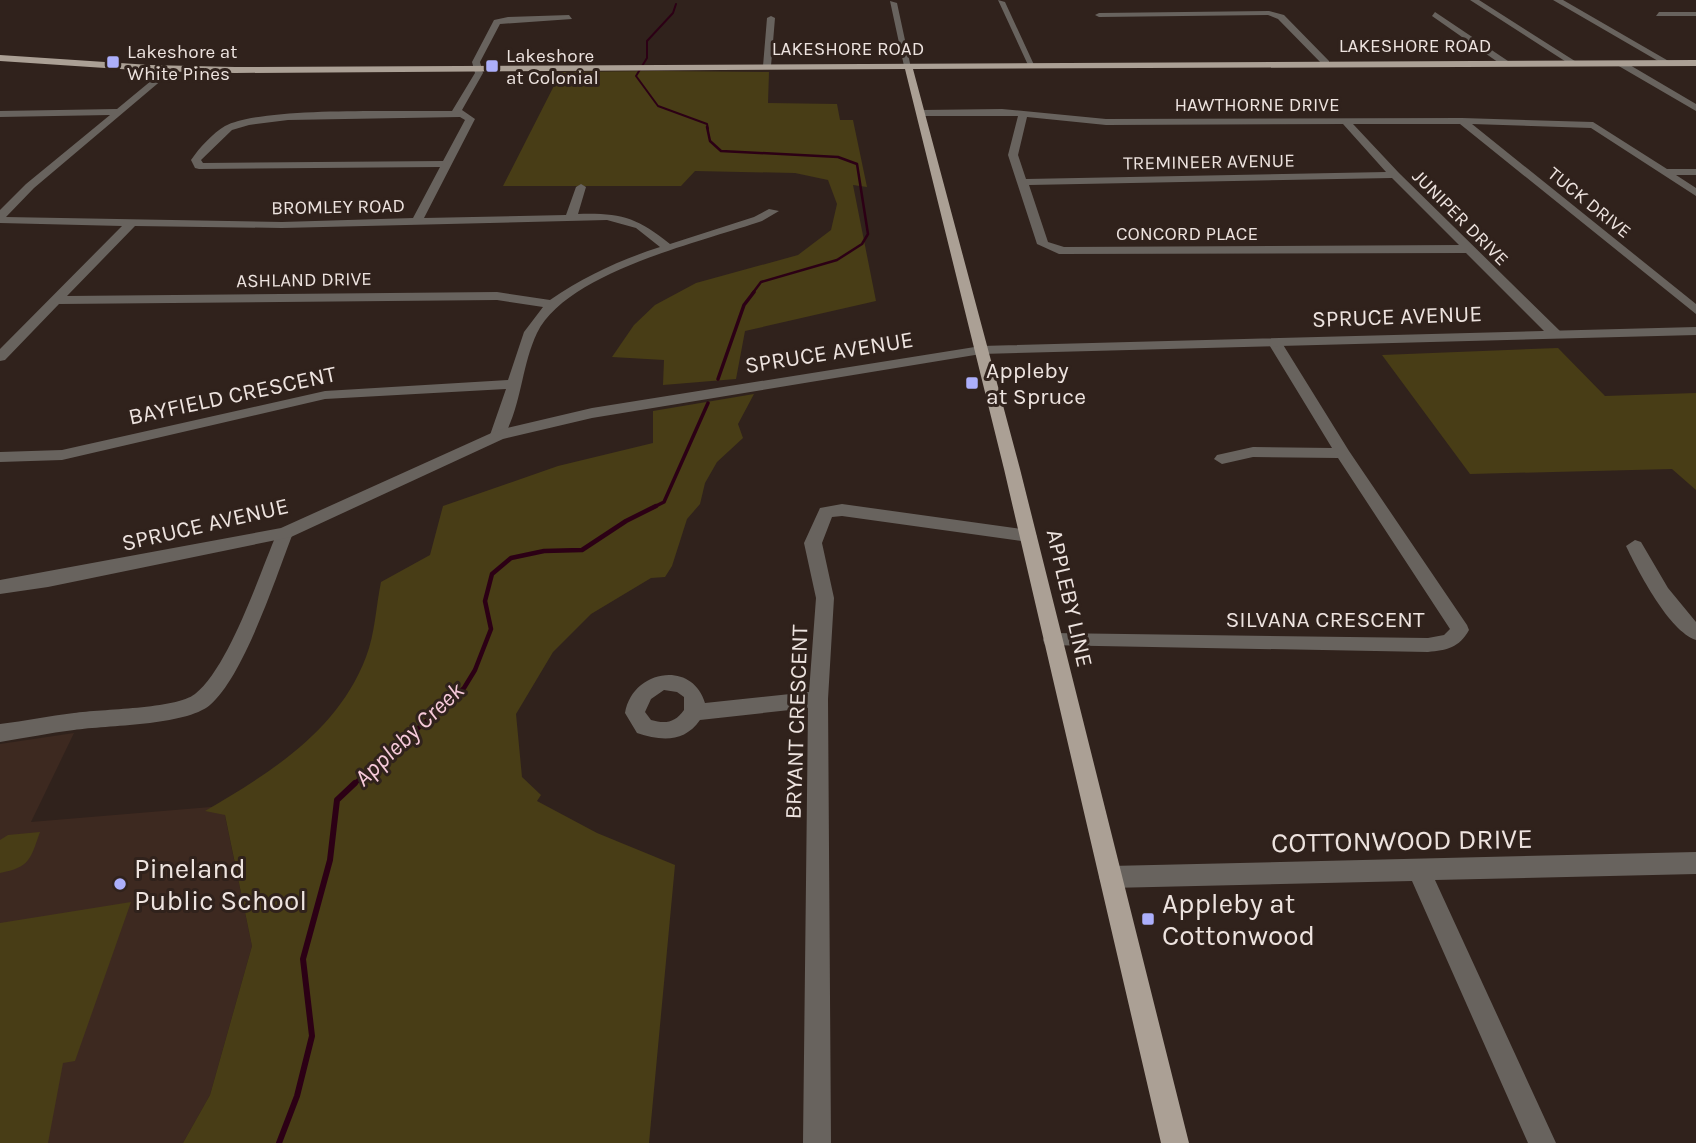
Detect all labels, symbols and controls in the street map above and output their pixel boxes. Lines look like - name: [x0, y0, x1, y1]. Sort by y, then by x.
- street label: LAKESHORE ROAD: [1339, 35, 1491, 57]
- street label: LAKESHORE ROAD: [772, 38, 924, 60]
- place label: Lakeshore at White Pines: [127, 41, 237, 85]
- place label: Lakeshore at Colonial: [506, 45, 599, 89]
- marker: Lakeshore at White Pines: [105, 54, 121, 70]
- marker: Lakeshore at Colonial: [484, 58, 500, 74]
- street label: HAWTHORNE DRIVE: [1174, 94, 1340, 116]
- street label: TREMINEER AVENUE: [1123, 150, 1295, 174]
- street label: TUCK DRIVE: [1543, 163, 1635, 243]
- street label: JUNIPER DRIVE: [1408, 165, 1513, 270]
- street label: BROMLEY ROAD: [271, 195, 405, 219]
- street label: CONCORD PLACE: [1116, 223, 1258, 245]
- street label: ASHLAND DRIVE: [236, 268, 372, 292]
- street label: SPRUCE AVENUE: [1311, 300, 1483, 333]
- street label: SPRUCE AVENUE: [743, 326, 915, 379]
- place label: Appleby at Spruce: [986, 357, 1086, 410]
- street label: BAYFIELD CRESCENT: [126, 360, 339, 431]
- marker: Appleby at Spruce: [964, 375, 980, 391]
- street label: SPRUCE AVENUE: [119, 492, 291, 557]
- street label: APPLEBY LINE: [1041, 527, 1098, 670]
- street label: SILVANA CRESCENT: [1225, 606, 1425, 633]
- street label: BRYANT CRESCENT: [780, 624, 813, 820]
- water label: Appleby Creek: [348, 676, 470, 792]
- street label: COTTONWOOD DRIVE: [1271, 822, 1533, 859]
- place label: Pineland Public School: [134, 852, 307, 917]
- marker: Pineland Public School: [112, 876, 128, 892]
- place label: Appleby at Cottonwood: [1162, 887, 1315, 952]
- marker: Appleby at Cottonwood: [1140, 911, 1156, 927]

